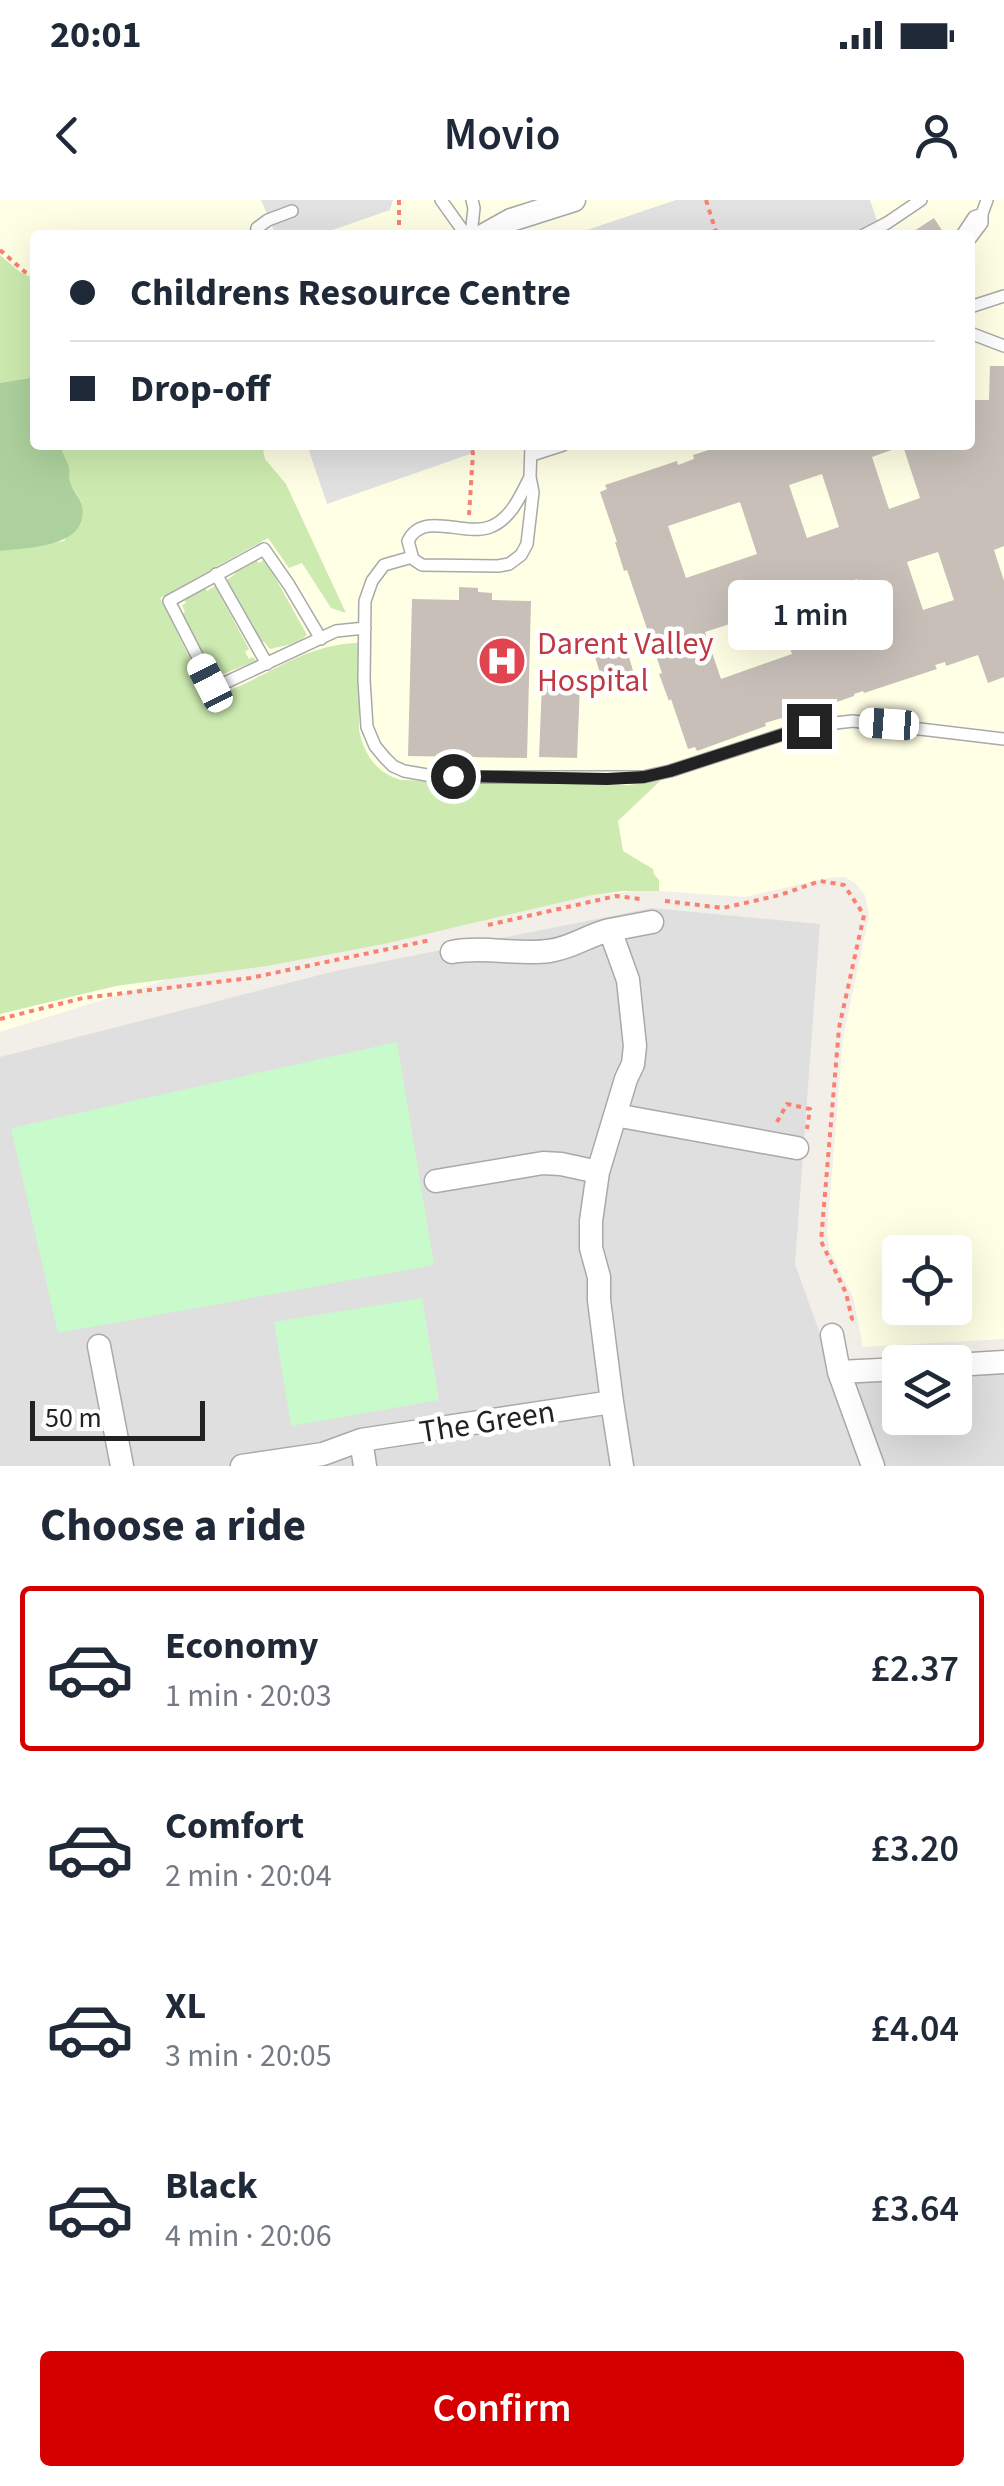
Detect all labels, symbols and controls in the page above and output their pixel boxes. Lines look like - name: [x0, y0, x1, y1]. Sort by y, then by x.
- text: 20:01: [50, 8, 142, 62]
- text: Movio: [444, 103, 560, 167]
- icon: back: [40, 108, 95, 163]
- icon: person: [909, 108, 964, 163]
- text: Childrens Resource Centre: [130, 266, 571, 320]
- text: Drop-off: [130, 362, 270, 416]
- callout: 1 min: [726, 581, 892, 651]
- text: 1 min: [772, 592, 849, 638]
- place label: Darent Valley Hospital: [537, 621, 713, 704]
- hospital icon: Darent Valley Hospital: [476, 635, 528, 687]
- car: [183, 649, 237, 717]
- route end: [787, 704, 832, 749]
- car: [858, 707, 920, 741]
- route start: [431, 754, 476, 799]
- map controls: [882, 1235, 972, 1435]
- button: locate: [882, 1235, 972, 1325]
- button: layers: [882, 1345, 972, 1435]
- street label: The Green: [416, 1389, 558, 1455]
- scale bar: [30, 1396, 205, 1440]
- text: 50 m: [45, 1398, 102, 1438]
- text: Choose a ride: [40, 1494, 306, 1558]
- text: Economy: [165, 1619, 318, 1673]
- icon: car: [45, 1624, 135, 1714]
- text: £2.37: [871, 1642, 959, 1696]
- text: 1 min · 20:03: [165, 1673, 332, 1719]
- text: Comfort: [165, 1799, 304, 1853]
- icon: car: [45, 1804, 135, 1894]
- text: £3.20: [871, 1822, 959, 1876]
- text: 2 min · 20:04: [165, 1853, 332, 1899]
- text: XL: [165, 1979, 206, 2033]
- icon: car: [45, 1984, 135, 2074]
- text: £4.04: [871, 2002, 959, 2056]
- text: 3 min · 20:05: [165, 2033, 332, 2079]
- text: Black: [165, 2159, 258, 2213]
- icon: car: [45, 2164, 135, 2254]
- text: £3.64: [871, 2182, 959, 2236]
- text: 4 min · 20:06: [165, 2213, 332, 2259]
- button: Confirm: [40, 2351, 964, 2466]

